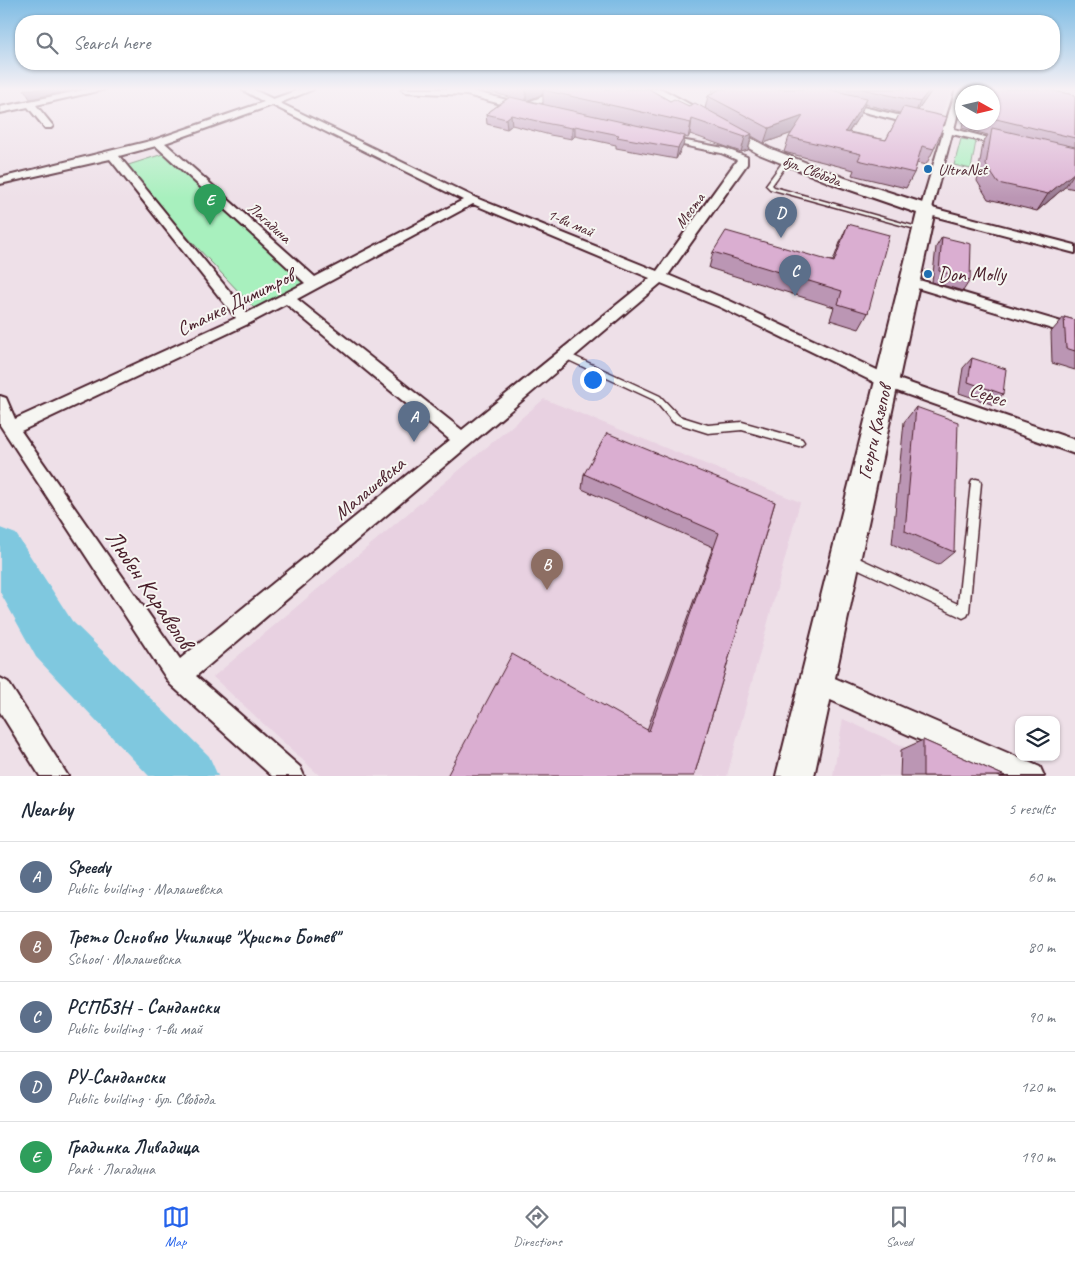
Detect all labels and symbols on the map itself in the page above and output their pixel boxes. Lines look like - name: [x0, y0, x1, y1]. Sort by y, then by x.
- north arrow: [955, 85, 1000, 130]
- street label: бул. Свобода: [780, 151, 845, 192]
- place label: UltraNet: [938, 160, 989, 180]
- marker: UltraNet: [922, 163, 934, 175]
- pin: E: [194, 184, 226, 225]
- street label: Места: [670, 188, 710, 232]
- pin: D: [765, 197, 797, 238]
- street label: Лагадина: [243, 198, 296, 248]
- street label: 1-ви май: [544, 204, 598, 242]
- pin: C: [779, 255, 811, 296]
- street label: Станке Димитров: [173, 261, 302, 342]
- place label: Don Molly: [938, 262, 1008, 287]
- marker: Don Molly: [922, 268, 934, 280]
- your location: [580, 367, 606, 393]
- street label: Серес: [966, 377, 1010, 413]
- street label: Георги Казепов: [852, 380, 898, 482]
- pin: A: [398, 401, 430, 442]
- street label: Малашевска: [329, 451, 411, 525]
- street label: Любен Каравелов: [99, 524, 203, 658]
- pin: B: [531, 549, 563, 590]

